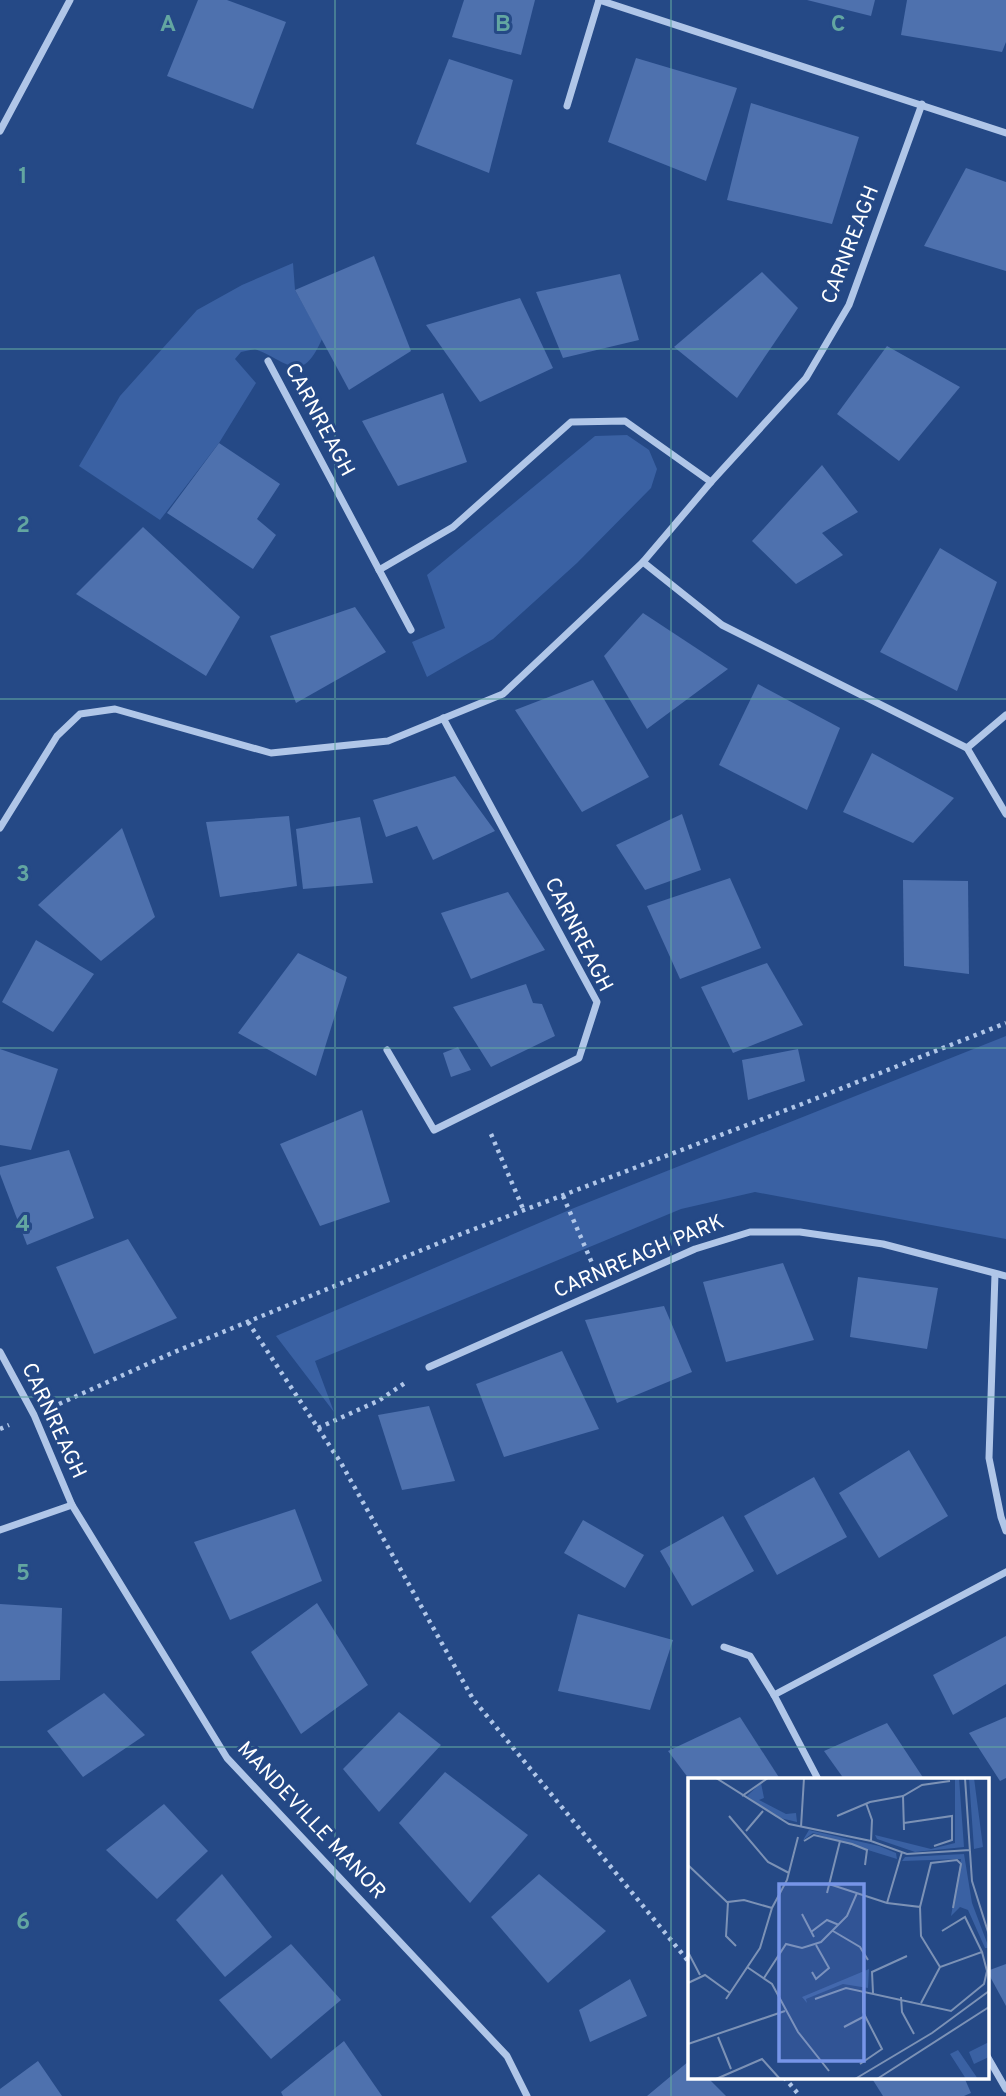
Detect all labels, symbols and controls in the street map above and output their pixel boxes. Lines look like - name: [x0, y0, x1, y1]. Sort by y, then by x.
- text: A: [160, 11, 176, 40]
- text: B: [495, 11, 511, 40]
- text: C: [831, 11, 845, 40]
- text: 1: [18, 163, 28, 192]
- street label: CARNREAGH: [816, 182, 886, 308]
- street label: CARNREAGH: [278, 359, 360, 481]
- text: 2: [16, 512, 30, 541]
- text: 3: [16, 861, 30, 890]
- street label: CARNREAGH: [538, 873, 618, 997]
- street label: CARNREAGH PARK: [550, 1209, 728, 1305]
- text: 4: [16, 1211, 30, 1240]
- street label: CARNREAGH: [14, 1359, 92, 1483]
- text: 5: [16, 1560, 30, 1589]
- street label: MANDEVILLE MANOR: [231, 1736, 391, 1906]
- inset map: [688, 1778, 988, 2078]
- text: 6: [16, 1909, 30, 1938]

